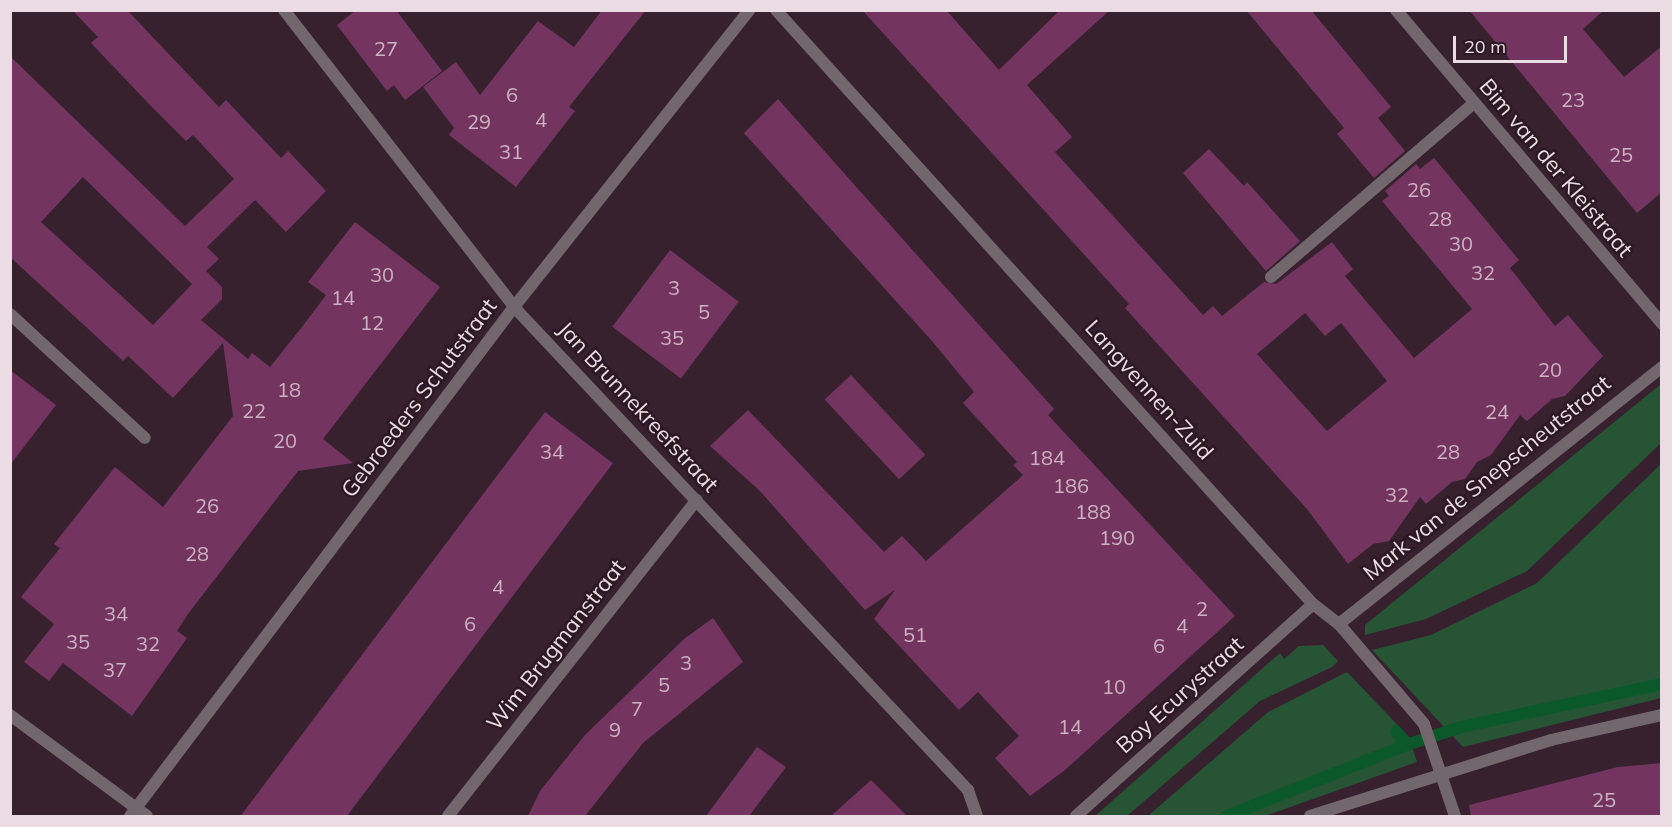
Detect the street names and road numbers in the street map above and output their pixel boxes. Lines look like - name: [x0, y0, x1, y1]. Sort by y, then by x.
- street label: Bim van der Kleistraat: [1474, 74, 1638, 262]
- street label: Gebroeders Schutstraat: [336, 294, 502, 502]
- street label: Langvennen-Zuid: [1079, 315, 1219, 465]
- street label: Jan Brunnekreefstraat: [552, 316, 724, 498]
- street label: Mark van de Snepscheutstraat: [1358, 370, 1616, 586]
- street label: Wim Brugmanstraat: [481, 554, 631, 736]
- street label: Boy Ecurystraat: [1111, 631, 1249, 759]

